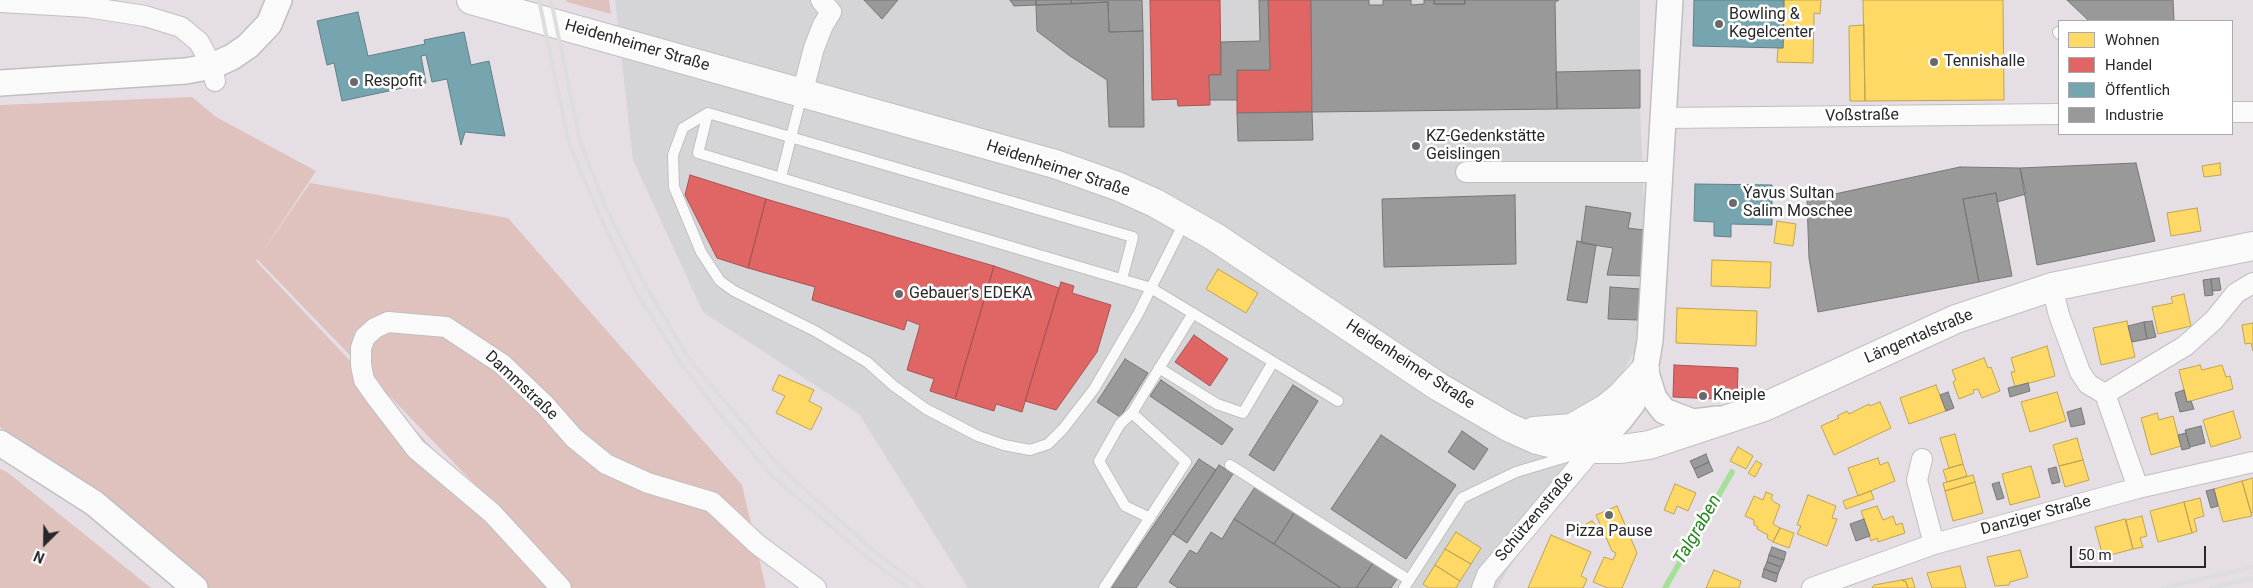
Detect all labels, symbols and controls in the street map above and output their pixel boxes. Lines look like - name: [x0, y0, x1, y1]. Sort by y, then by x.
- place label: Bowling & Kegelcenter: [1729, 5, 1814, 43]
- street label: Heidenheimer Straße: [562, 16, 712, 76]
- marker: Bowling & Kegelcenter: [1713, 18, 1725, 30]
- legend: [2058, 20, 2233, 135]
- text: Wohnen: [2105, 31, 2159, 49]
- place label: Tennishalle: [1944, 52, 2025, 72]
- marker: Tennishalle: [1928, 56, 1940, 68]
- text: Handel: [2105, 56, 2152, 74]
- place label: Respofit: [364, 72, 423, 92]
- marker: Respofit: [348, 76, 360, 88]
- text: Öffentlich: [2105, 81, 2170, 99]
- street label: Voßstraße: [1825, 106, 1899, 126]
- text: Industrie: [2105, 106, 2163, 124]
- place label: KZ-Gedenkstätte Geislingen: [1426, 127, 1545, 165]
- street label: Heidenheimer Straße: [984, 137, 1132, 201]
- marker: KZ-Gedenkstätte Geislingen: [1410, 140, 1422, 152]
- place label: Yavus Sultan Salim Moschee: [1743, 184, 1852, 222]
- marker: Yavus Sultan Salim Moschee: [1727, 197, 1739, 209]
- place label: Gebauer's EDEKA: [909, 284, 1032, 304]
- marker: Gebauer's EDEKA: [893, 288, 905, 300]
- street label: Längentalstraße: [1862, 306, 1976, 368]
- street label: Heidenheimer Straße: [1342, 316, 1478, 414]
- street label: Dammstraße: [481, 347, 561, 425]
- place label: Kneiple: [1713, 386, 1765, 406]
- marker: Kneiple: [1697, 390, 1709, 402]
- street label: Schützenstraße: [1492, 468, 1578, 566]
- water label: Talgraben: [1669, 491, 1727, 569]
- street label: Danziger Straße: [1979, 492, 2093, 540]
- marker: Pizza Pause: [1603, 509, 1615, 521]
- north arrow: [20, 518, 70, 568]
- place label: Pizza Pause: [1566, 522, 1652, 542]
- scale bar: [2073, 536, 2209, 568]
- text: 50 m: [2078, 546, 2112, 564]
- text: N: [31, 548, 47, 566]

